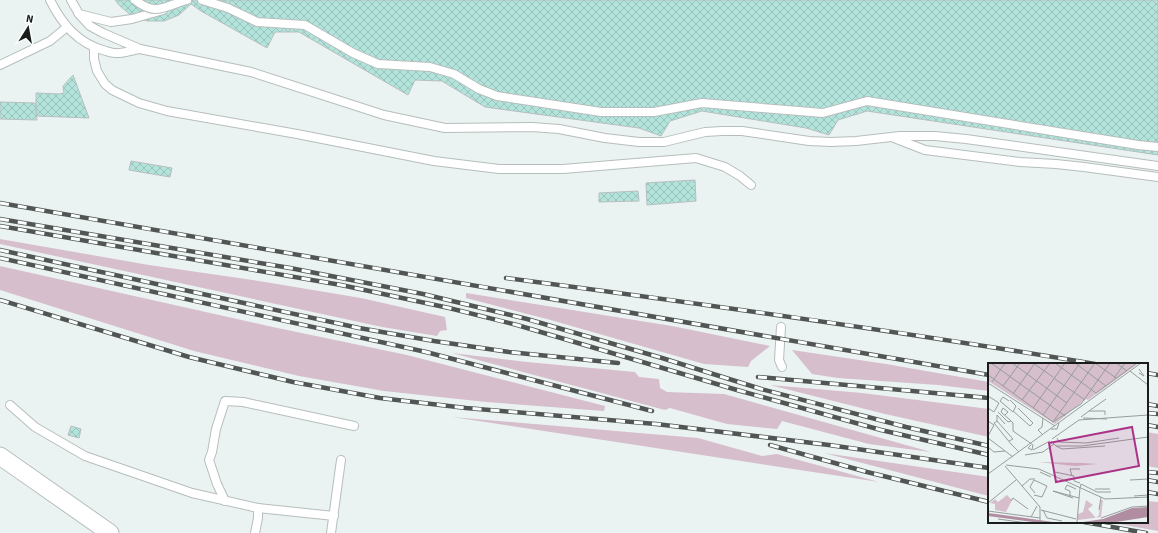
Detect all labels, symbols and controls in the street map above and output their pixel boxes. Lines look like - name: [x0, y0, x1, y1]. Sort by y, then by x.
- north arrow: [8, 8, 48, 48]
- text: N: [25, 11, 35, 27]
- inset map: [988, 363, 1148, 523]

